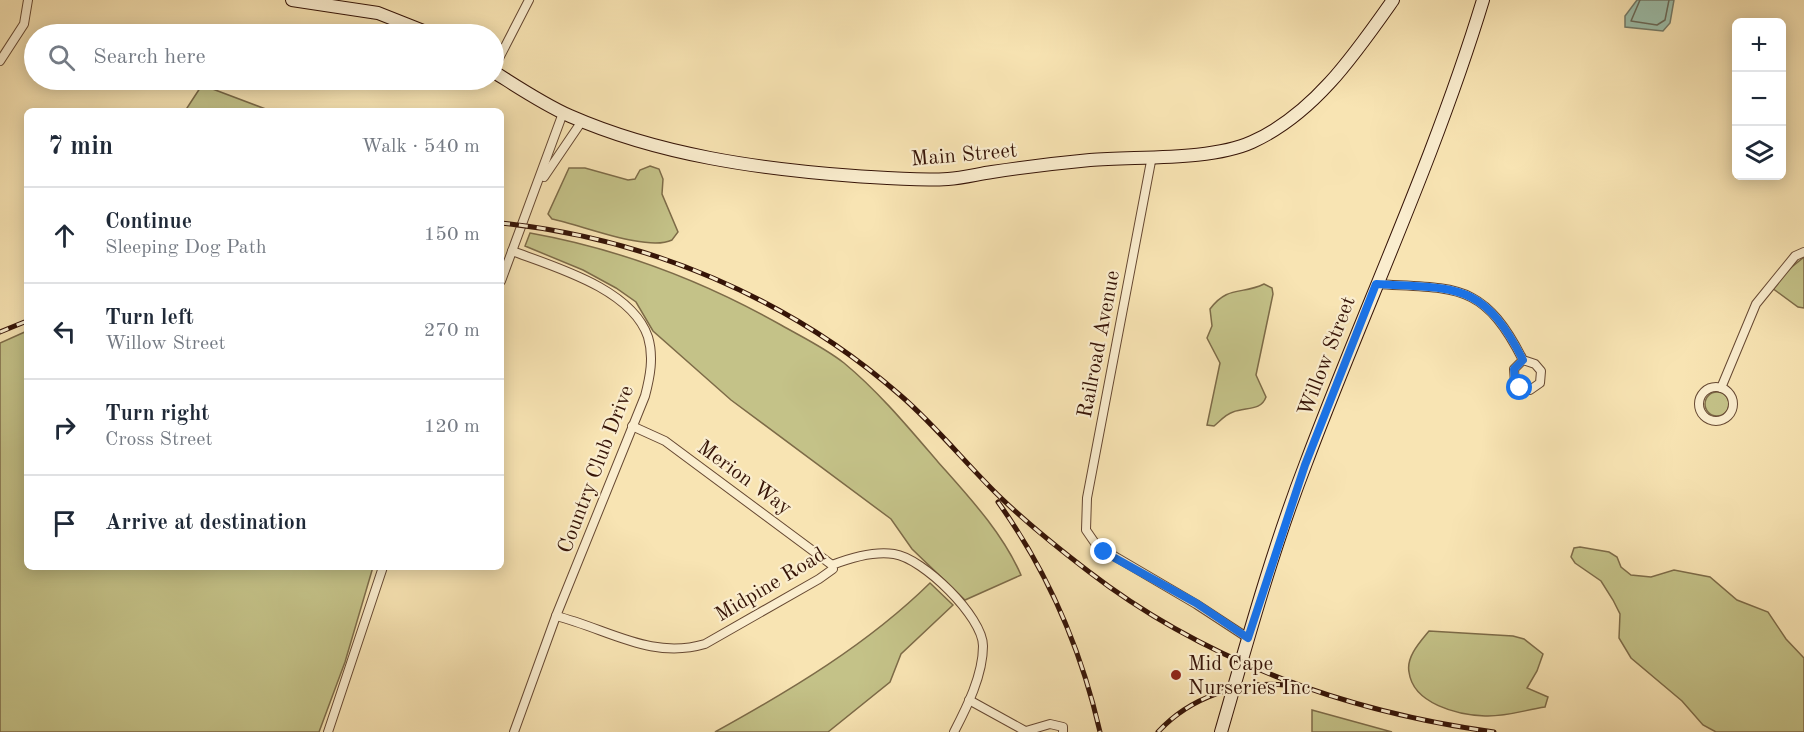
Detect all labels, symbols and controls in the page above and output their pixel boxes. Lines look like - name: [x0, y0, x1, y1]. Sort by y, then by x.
- map controls: [1732, 18, 1786, 180]
- button: +: [1732, 18, 1786, 72]
- search box: [24, 24, 504, 90]
- icon: search: [45, 41, 78, 74]
- text: Search here: [93, 46, 206, 68]
- button: −: [1732, 72, 1786, 126]
- button: layers: [1732, 126, 1786, 180]
- text: 7 min: [48, 134, 113, 160]
- text: Walk · 540 m: [361, 137, 480, 157]
- street label: Main Street: [910, 140, 1018, 171]
- text: Continue: [105, 211, 192, 233]
- icon: ahead: [48, 219, 81, 252]
- text: 150 m: [424, 225, 480, 245]
- text: Sleeping Dog Path: [105, 238, 267, 258]
- street label: Railroad Avenue: [1075, 269, 1124, 420]
- street label: Willow Street: [1295, 294, 1360, 419]
- text: Turn left: [105, 307, 194, 329]
- icon: left: [48, 315, 81, 348]
- text: 270 m: [424, 321, 480, 341]
- text: Willow Street: [105, 334, 225, 354]
- route start: [1506, 374, 1532, 400]
- street label: Country Club Drive: [555, 383, 638, 556]
- text: Turn right: [105, 403, 209, 425]
- icon: right: [48, 411, 81, 444]
- text: 120 m: [424, 417, 480, 437]
- text: Cross Street: [105, 430, 212, 450]
- street label: Merion Way: [693, 437, 795, 519]
- icon: arrive: [48, 507, 81, 540]
- text: Arrive at destination: [105, 512, 307, 534]
- route end: [1090, 538, 1116, 564]
- street label: Midpine Road: [712, 544, 830, 626]
- place label: Mid Cape Nurseries Inc: [1188, 654, 1310, 699]
- marker: Mid Cape Nurseries Inc: [1169, 668, 1183, 682]

